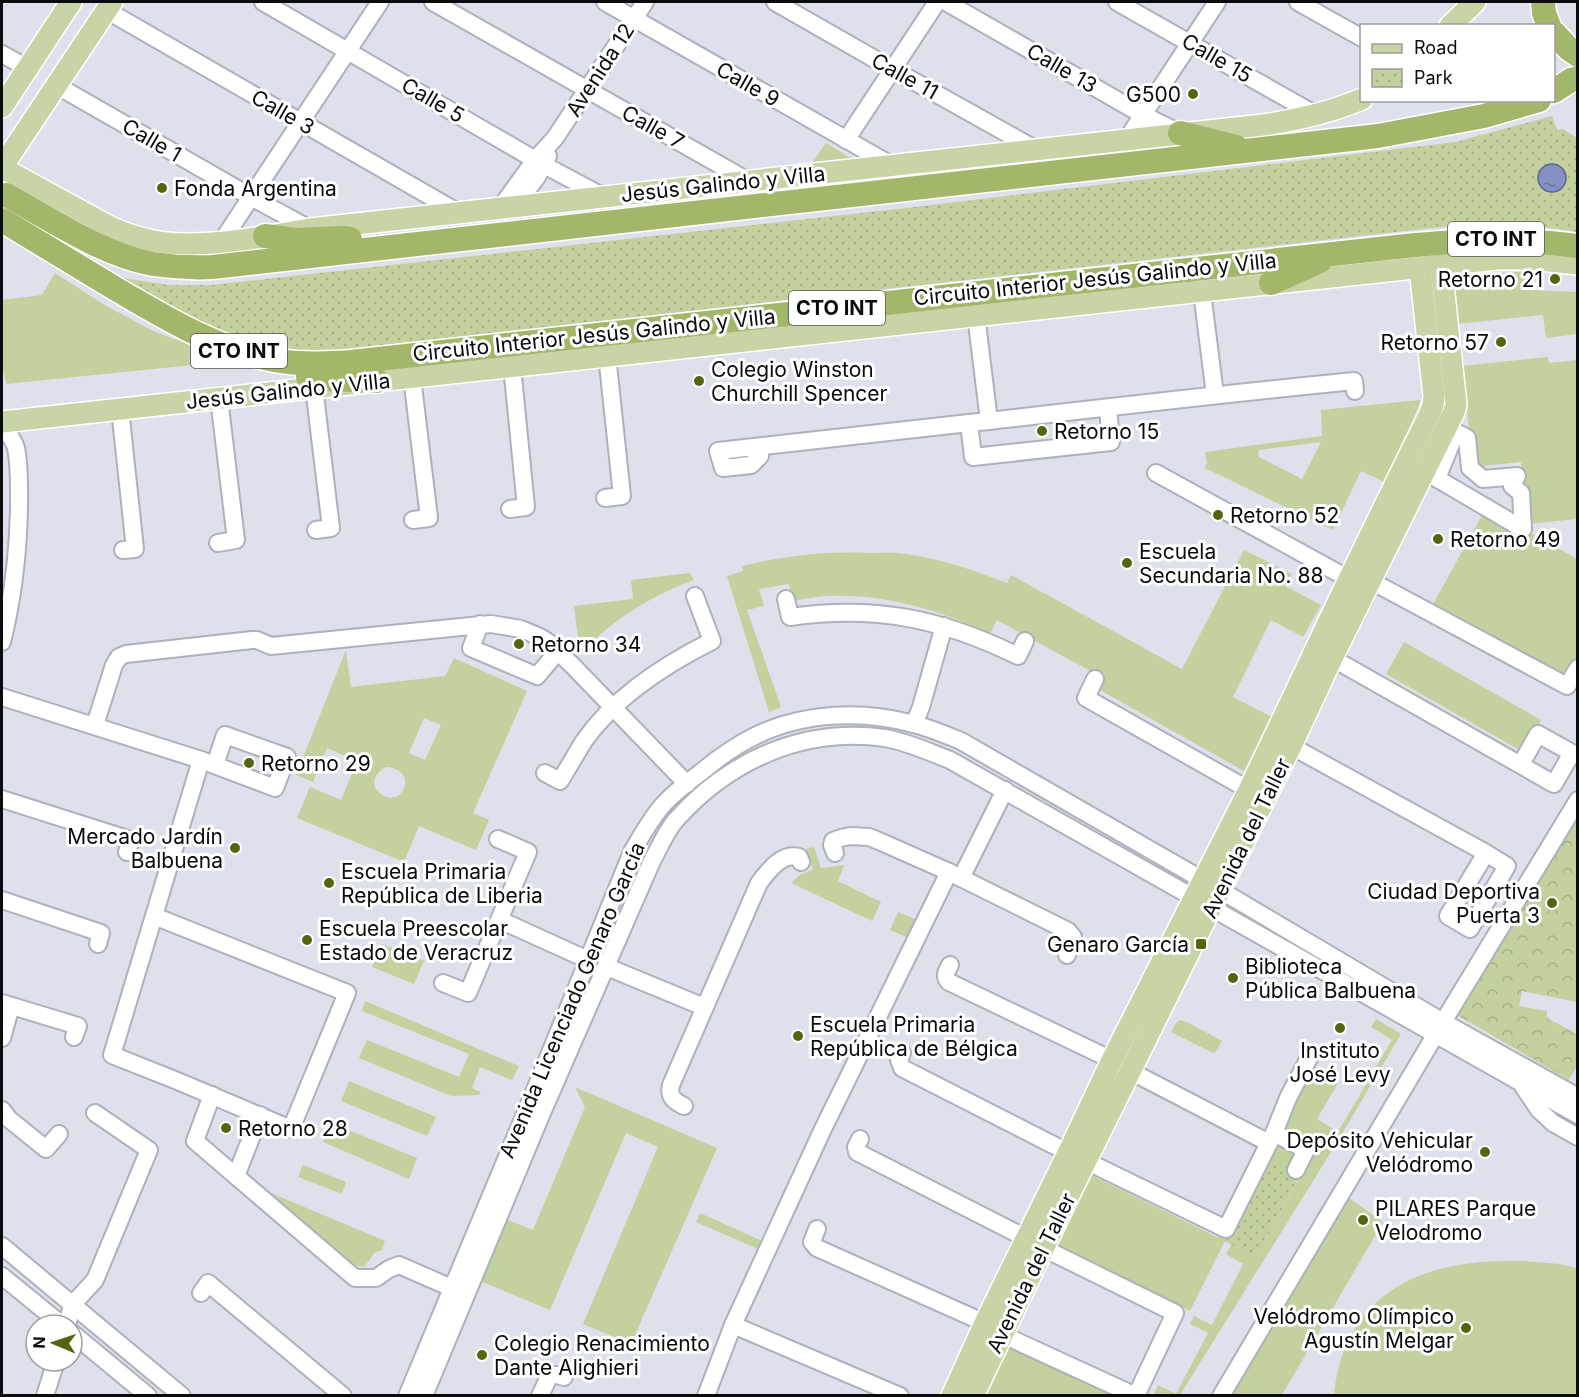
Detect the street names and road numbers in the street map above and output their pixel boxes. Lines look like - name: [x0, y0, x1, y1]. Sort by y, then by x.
- street label: Avenida 12: [561, 19, 639, 121]
- street label: Calle 15: [1178, 28, 1256, 88]
- street label: Calle 13: [1022, 38, 1102, 98]
- street label: Calle 11: [867, 47, 943, 105]
- street label: Calle 9: [712, 56, 784, 112]
- street label: Calle 5: [397, 72, 469, 128]
- street label: Calle 3: [247, 84, 319, 140]
- street label: Calle 7: [617, 100, 689, 154]
- street label: Calle 1: [118, 113, 186, 167]
- street label: Jesús Galindo y Villa: [620, 161, 826, 207]
- road number: CTO INT: [1448, 222, 1544, 256]
- street label: Circuito Interior Jesús Galindo y Villa: [912, 248, 1278, 310]
- road number: CTO INT: [789, 291, 885, 325]
- street label: Circuito Interior Jesús Galindo y Villa: [411, 304, 777, 366]
- road number: CTO INT: [191, 334, 287, 368]
- street label: Jesús Galindo y Villa: [185, 368, 391, 414]
- street label: Avenida del Taller: [1196, 754, 1296, 922]
- street label: Avenida Licenciado Genaro García: [494, 838, 650, 1162]
- street label: Avenida del Taller: [981, 1189, 1081, 1357]

